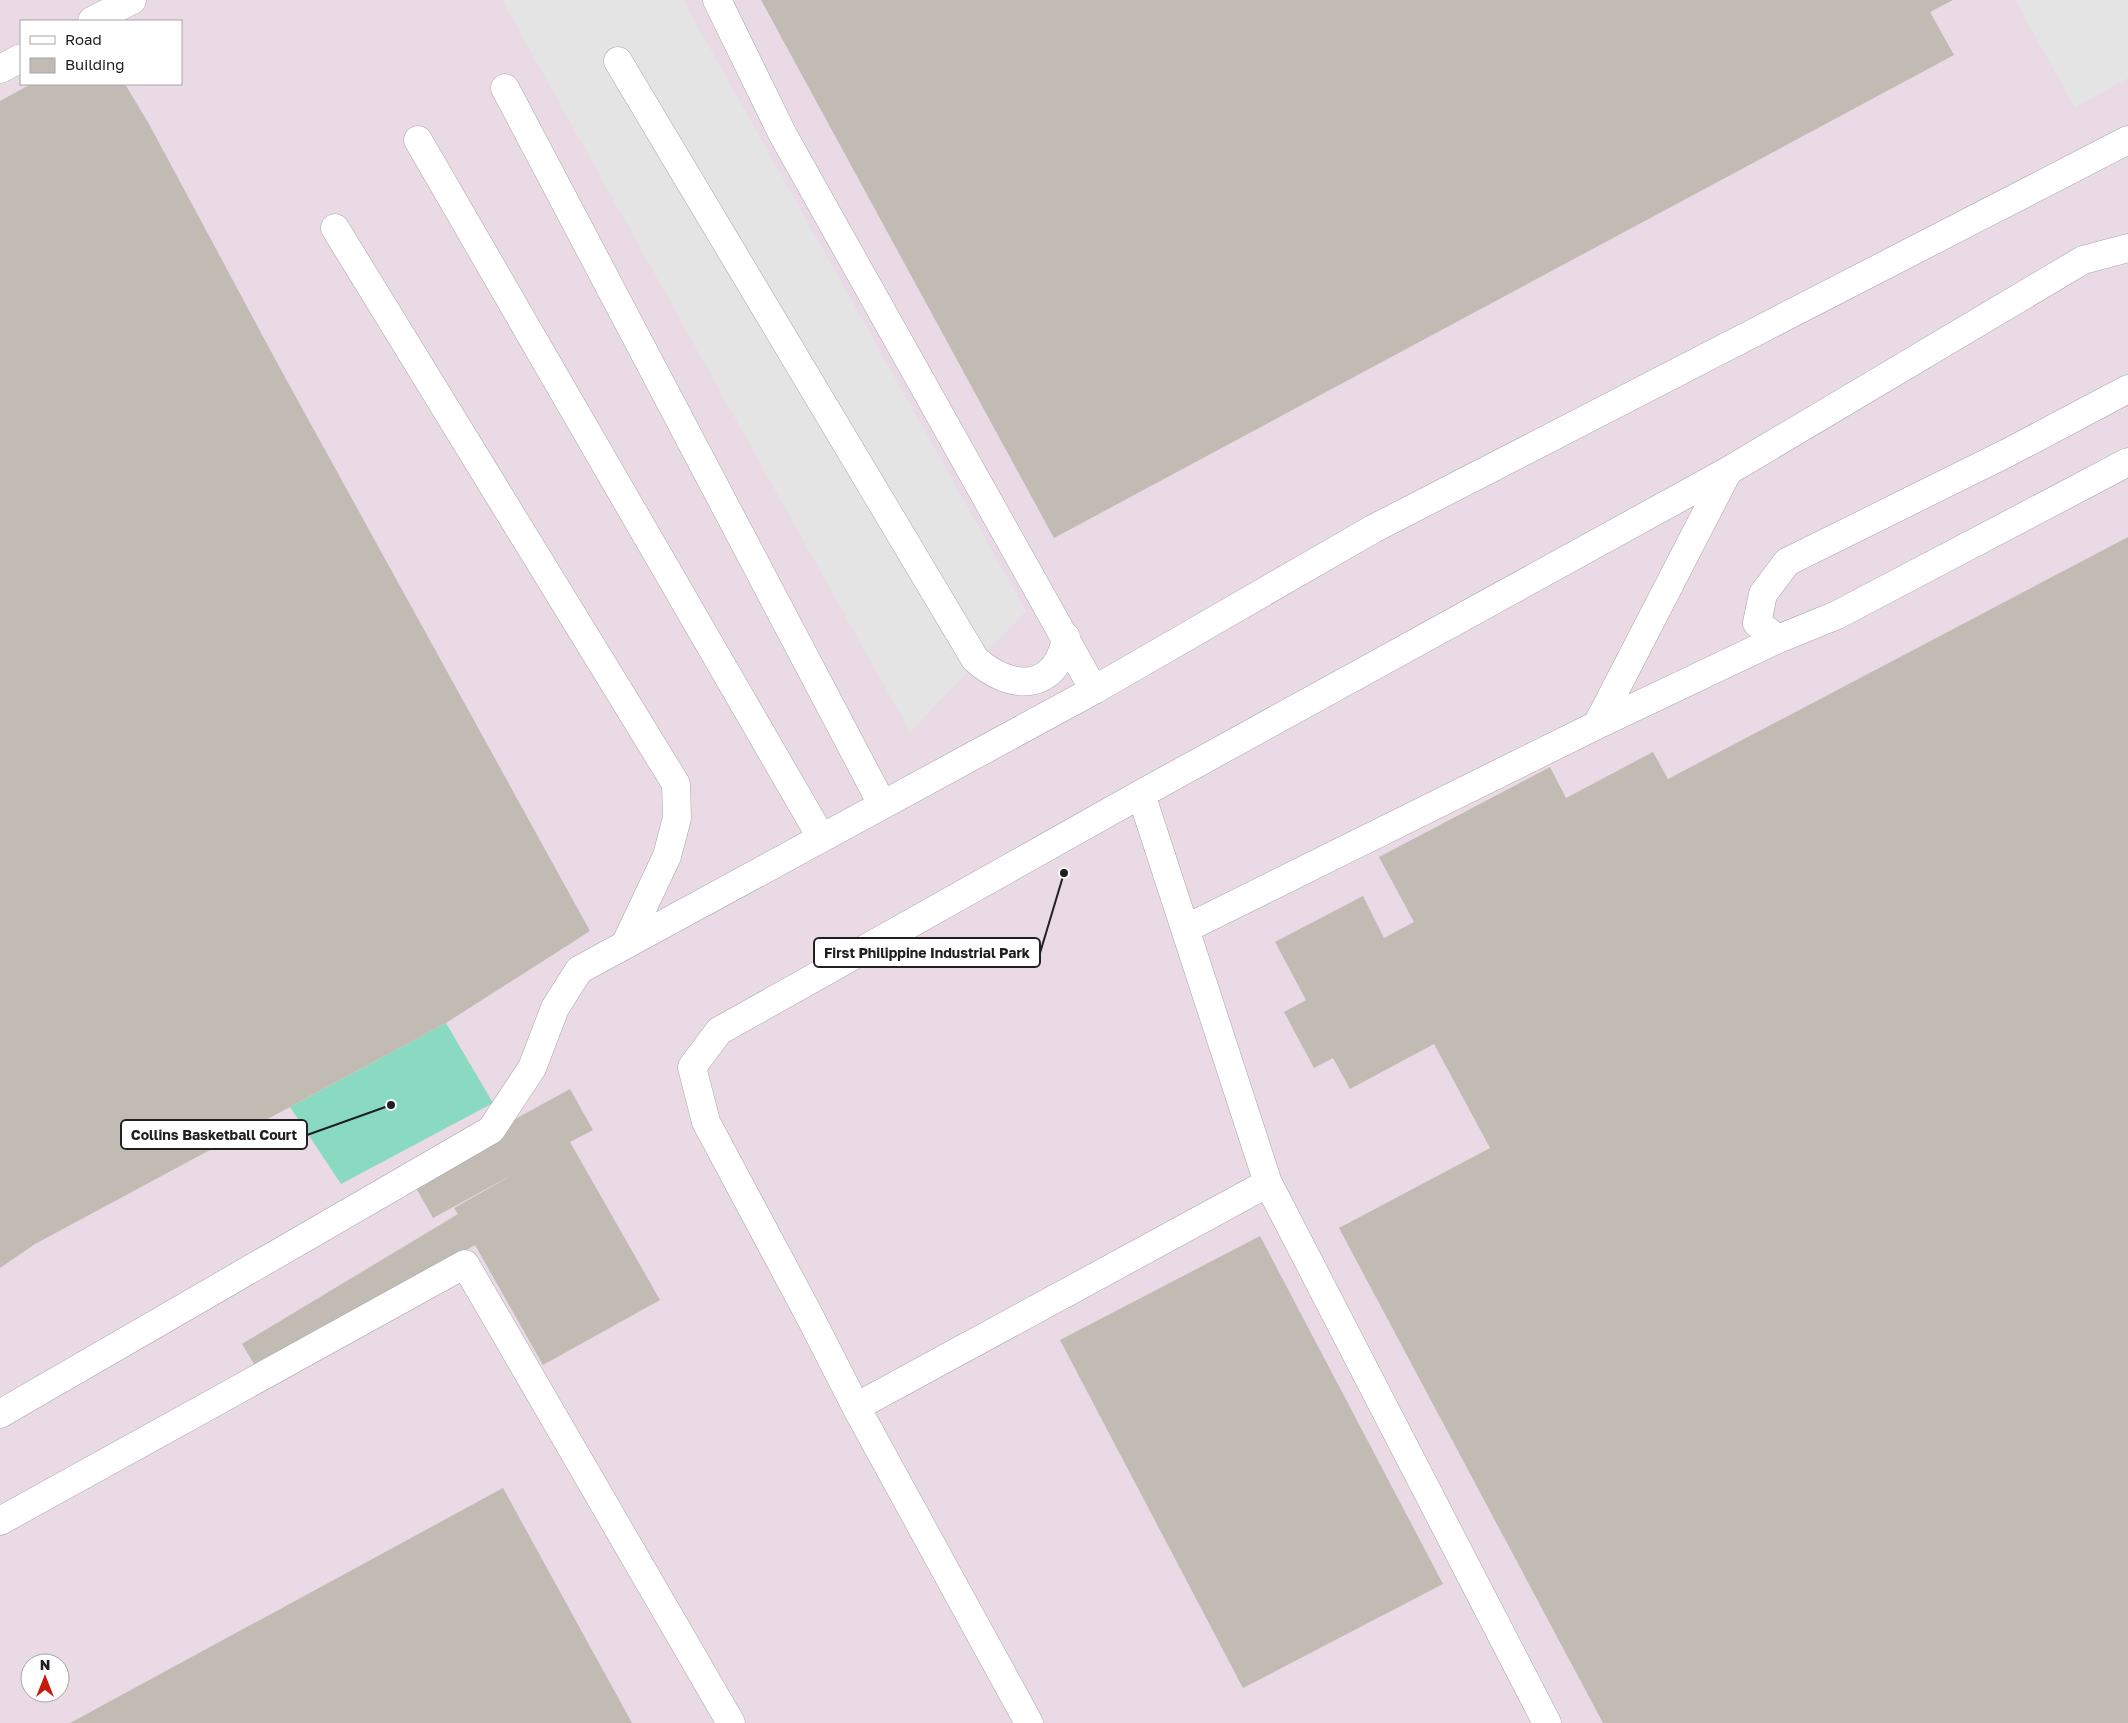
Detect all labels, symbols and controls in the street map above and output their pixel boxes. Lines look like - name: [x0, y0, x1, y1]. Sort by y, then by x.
- legend: [20, 20, 182, 85]
- text: Road: [65, 30, 102, 48]
- text: Building: [65, 55, 125, 73]
- callout: First Philippine Industrial Park: [814, 938, 1040, 967]
- text: First Philippine Industrial Park: [824, 944, 1030, 961]
- callout: Collins Basketball Court: [121, 1120, 307, 1149]
- text: Collins Basketball Court: [131, 1126, 298, 1143]
- north arrow: [20, 1653, 70, 1703]
- text: N: [40, 1656, 50, 1673]

